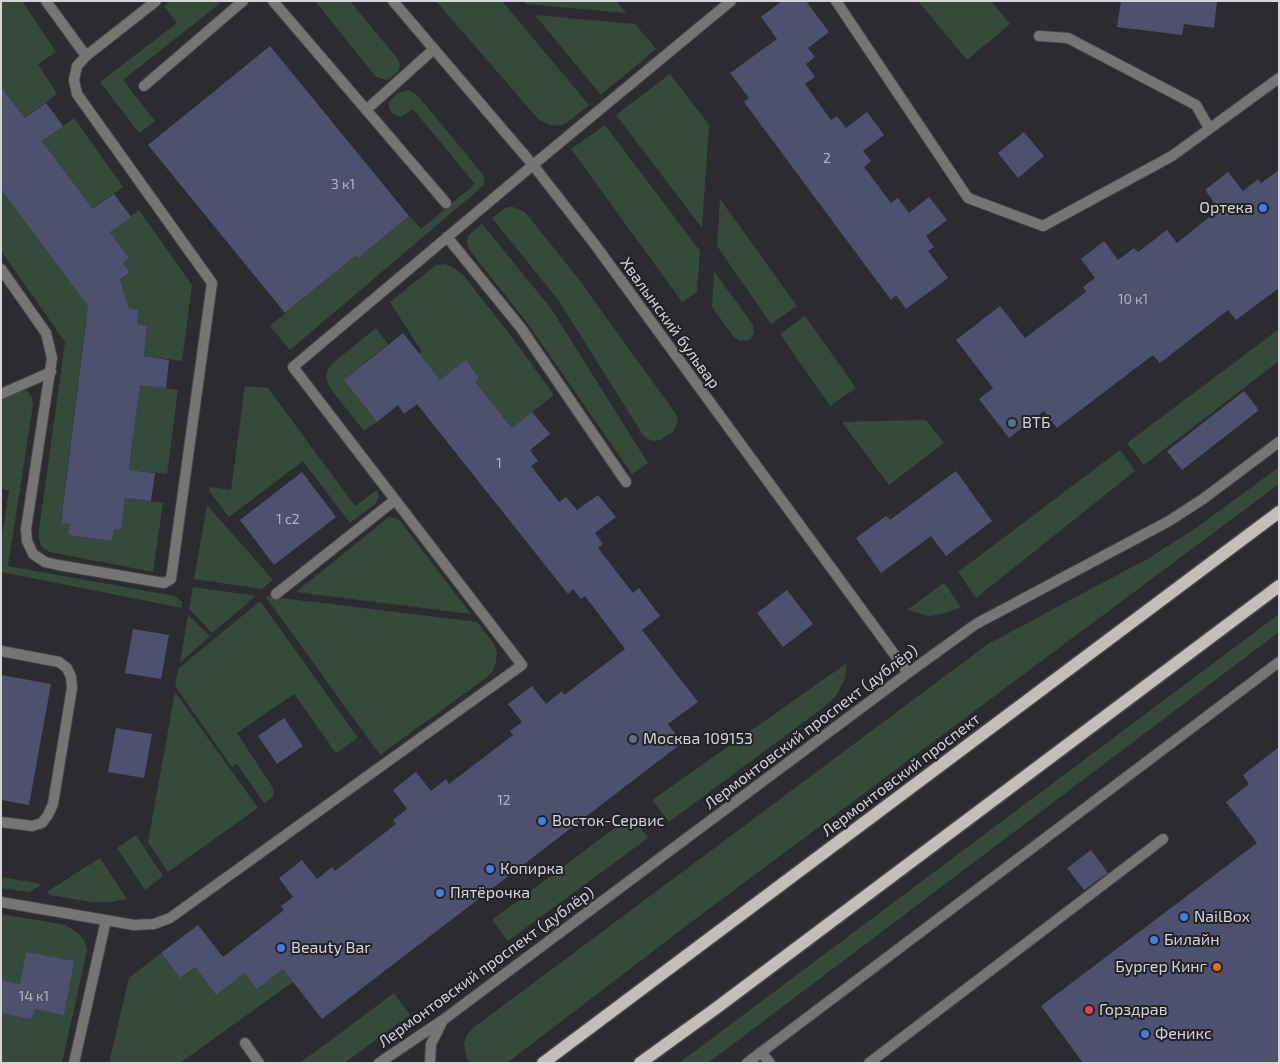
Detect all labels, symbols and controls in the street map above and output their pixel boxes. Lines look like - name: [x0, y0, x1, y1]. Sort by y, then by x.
- house number: 2: [823, 150, 831, 166]
- house number: 3 к1: [331, 176, 355, 192]
- place label: Ортека: [1199, 198, 1253, 218]
- marker: Ортека: [1257, 202, 1269, 214]
- street label: Хвалынский бульвар: [616, 254, 724, 392]
- house number: 10 к1: [1118, 291, 1148, 307]
- place label: ВТБ: [1022, 413, 1051, 433]
- marker: ВТБ: [1006, 417, 1018, 429]
- house number: 1: [496, 455, 502, 471]
- house number: 1 с2: [276, 511, 300, 527]
- street label: Лермонтовский проспект (дублёр): [701, 641, 921, 813]
- street label: Лермонтовский проспект: [818, 709, 984, 841]
- place label: Москва 109153: [643, 729, 753, 749]
- marker: Москва 109153: [627, 733, 639, 745]
- house number: 12: [497, 792, 511, 808]
- place label: Восток-Сервис: [552, 811, 664, 831]
- marker: Восток-Сервис: [536, 815, 548, 827]
- place label: Копирка: [500, 859, 564, 879]
- marker: Копирка: [484, 863, 496, 875]
- street label: Лермонтовский проспект (дублёр): [374, 882, 598, 1052]
- place label: Пятёрочка: [450, 883, 530, 903]
- marker: Пятёрочка: [434, 887, 446, 899]
- place label: NailBox: [1194, 907, 1250, 927]
- marker: NailBox: [1178, 911, 1190, 923]
- place label: Билайн: [1164, 930, 1220, 950]
- marker: Билайн: [1148, 934, 1160, 946]
- place label: Beauty Bar: [291, 938, 371, 958]
- marker: Beauty Bar: [275, 942, 287, 954]
- place label: Бургер Кинг: [1115, 957, 1207, 977]
- marker: Бургер Кинг: [1211, 961, 1223, 973]
- house number: 14 к1: [19, 988, 49, 1004]
- place label: Горздрав: [1099, 1000, 1168, 1020]
- marker: Горздрав: [1083, 1004, 1095, 1016]
- place label: Феникс: [1155, 1024, 1212, 1044]
- marker: Феникс: [1139, 1028, 1151, 1040]

